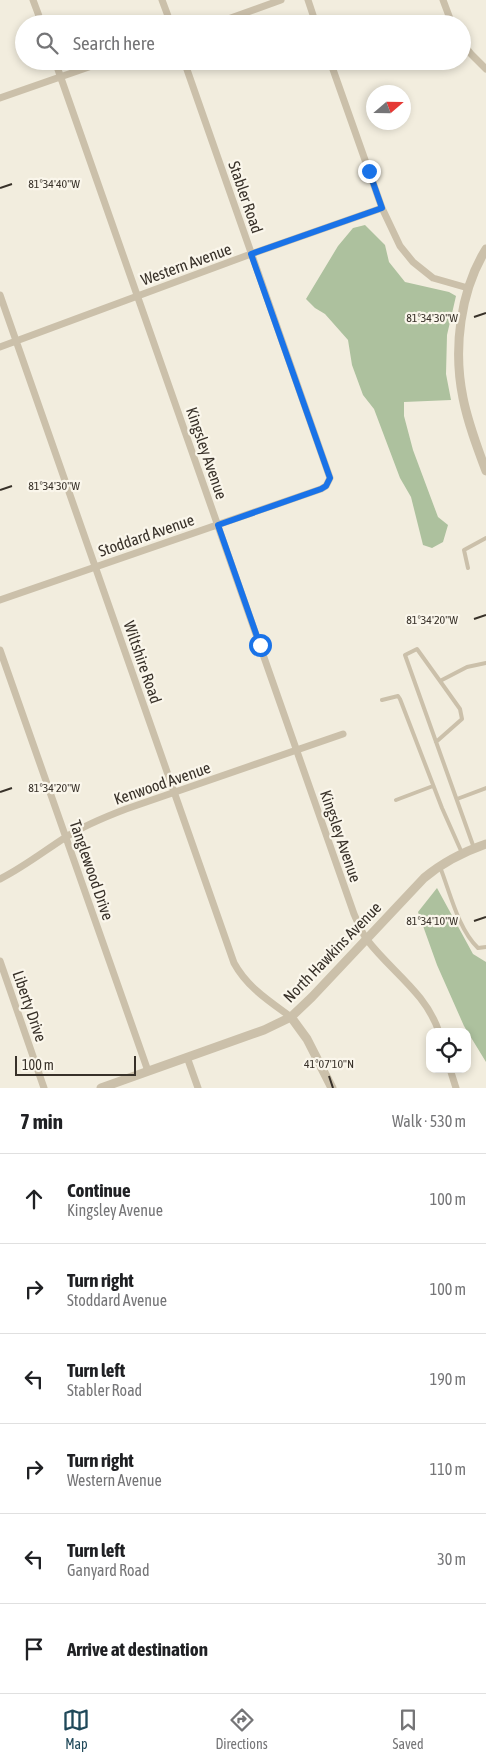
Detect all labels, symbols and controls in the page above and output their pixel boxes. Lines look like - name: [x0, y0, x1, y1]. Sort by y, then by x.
- search box: [15, 15, 471, 70]
- icon: search: [33, 29, 61, 57]
- text: Search here: [73, 32, 155, 54]
- north arrow: [366, 85, 411, 130]
- street label: Stabler Road: [225, 159, 267, 235]
- route end: [358, 160, 381, 183]
- text: 81°34'40"W: [28, 177, 80, 191]
- street label: Western Avenue: [138, 239, 234, 289]
- text: 81°34'30"W: [406, 311, 458, 325]
- street label: Kingsley Avenue: [182, 405, 231, 502]
- text: 81°34'30"W: [28, 479, 80, 493]
- street label: Stoddard Avenue: [96, 510, 196, 560]
- text: 81°34'20"W: [406, 613, 458, 627]
- street label: Wiltshire Road: [121, 618, 165, 706]
- route start: [249, 634, 272, 657]
- street label: Kenwood Avenue: [111, 758, 213, 808]
- text: 81°34'20"W: [28, 781, 80, 795]
- street label: Kingsley Avenue: [316, 788, 365, 885]
- street label: Tanglewood Drive: [66, 818, 118, 923]
- street label: North Hawkins Avenue: [280, 898, 384, 1006]
- text: 81°34'10"W: [406, 914, 458, 928]
- street label: Liberty Drive: [9, 968, 51, 1044]
- map controls: [426, 1028, 471, 1073]
- button: locate: [426, 1028, 471, 1073]
- scale bar: [15, 1053, 136, 1076]
- text: 100 m: [22, 1057, 54, 1073]
- text: 41°07'10"N: [304, 1057, 354, 1071]
- text: 7 min: [20, 1109, 63, 1133]
- text: Walk · 530 m: [392, 1112, 466, 1130]
- text: Continue: [67, 1179, 131, 1201]
- icon: ahead: [20, 1185, 48, 1213]
- text: 100 m: [430, 1190, 466, 1208]
- text: Kingsley Avenue: [67, 1201, 163, 1219]
- text: Turn right: [67, 1269, 134, 1291]
- icon: right: [20, 1275, 48, 1303]
- text: 100 m: [430, 1280, 466, 1298]
- text: Stoddard Avenue: [67, 1291, 167, 1309]
- text: Turn left: [67, 1359, 125, 1381]
- icon: left: [20, 1365, 48, 1393]
- text: 190 m: [430, 1370, 466, 1388]
- text: Stabler Road: [67, 1381, 142, 1399]
- text: Turn right: [67, 1449, 134, 1471]
- icon: right: [20, 1455, 48, 1483]
- text: 110 m: [430, 1460, 466, 1478]
- text: Western Avenue: [67, 1471, 162, 1489]
- text: Turn left: [67, 1539, 125, 1561]
- icon: left: [20, 1545, 48, 1573]
- text: 30 m: [437, 1550, 466, 1568]
- text: Ganyard Road: [67, 1561, 150, 1579]
- icon: arrive: [20, 1635, 48, 1663]
- text: Arrive at destination: [67, 1638, 208, 1660]
- tab: Map: [62, 1706, 90, 1752]
- tab: Directions: [215, 1706, 268, 1752]
- tab: Saved: [393, 1706, 424, 1752]

